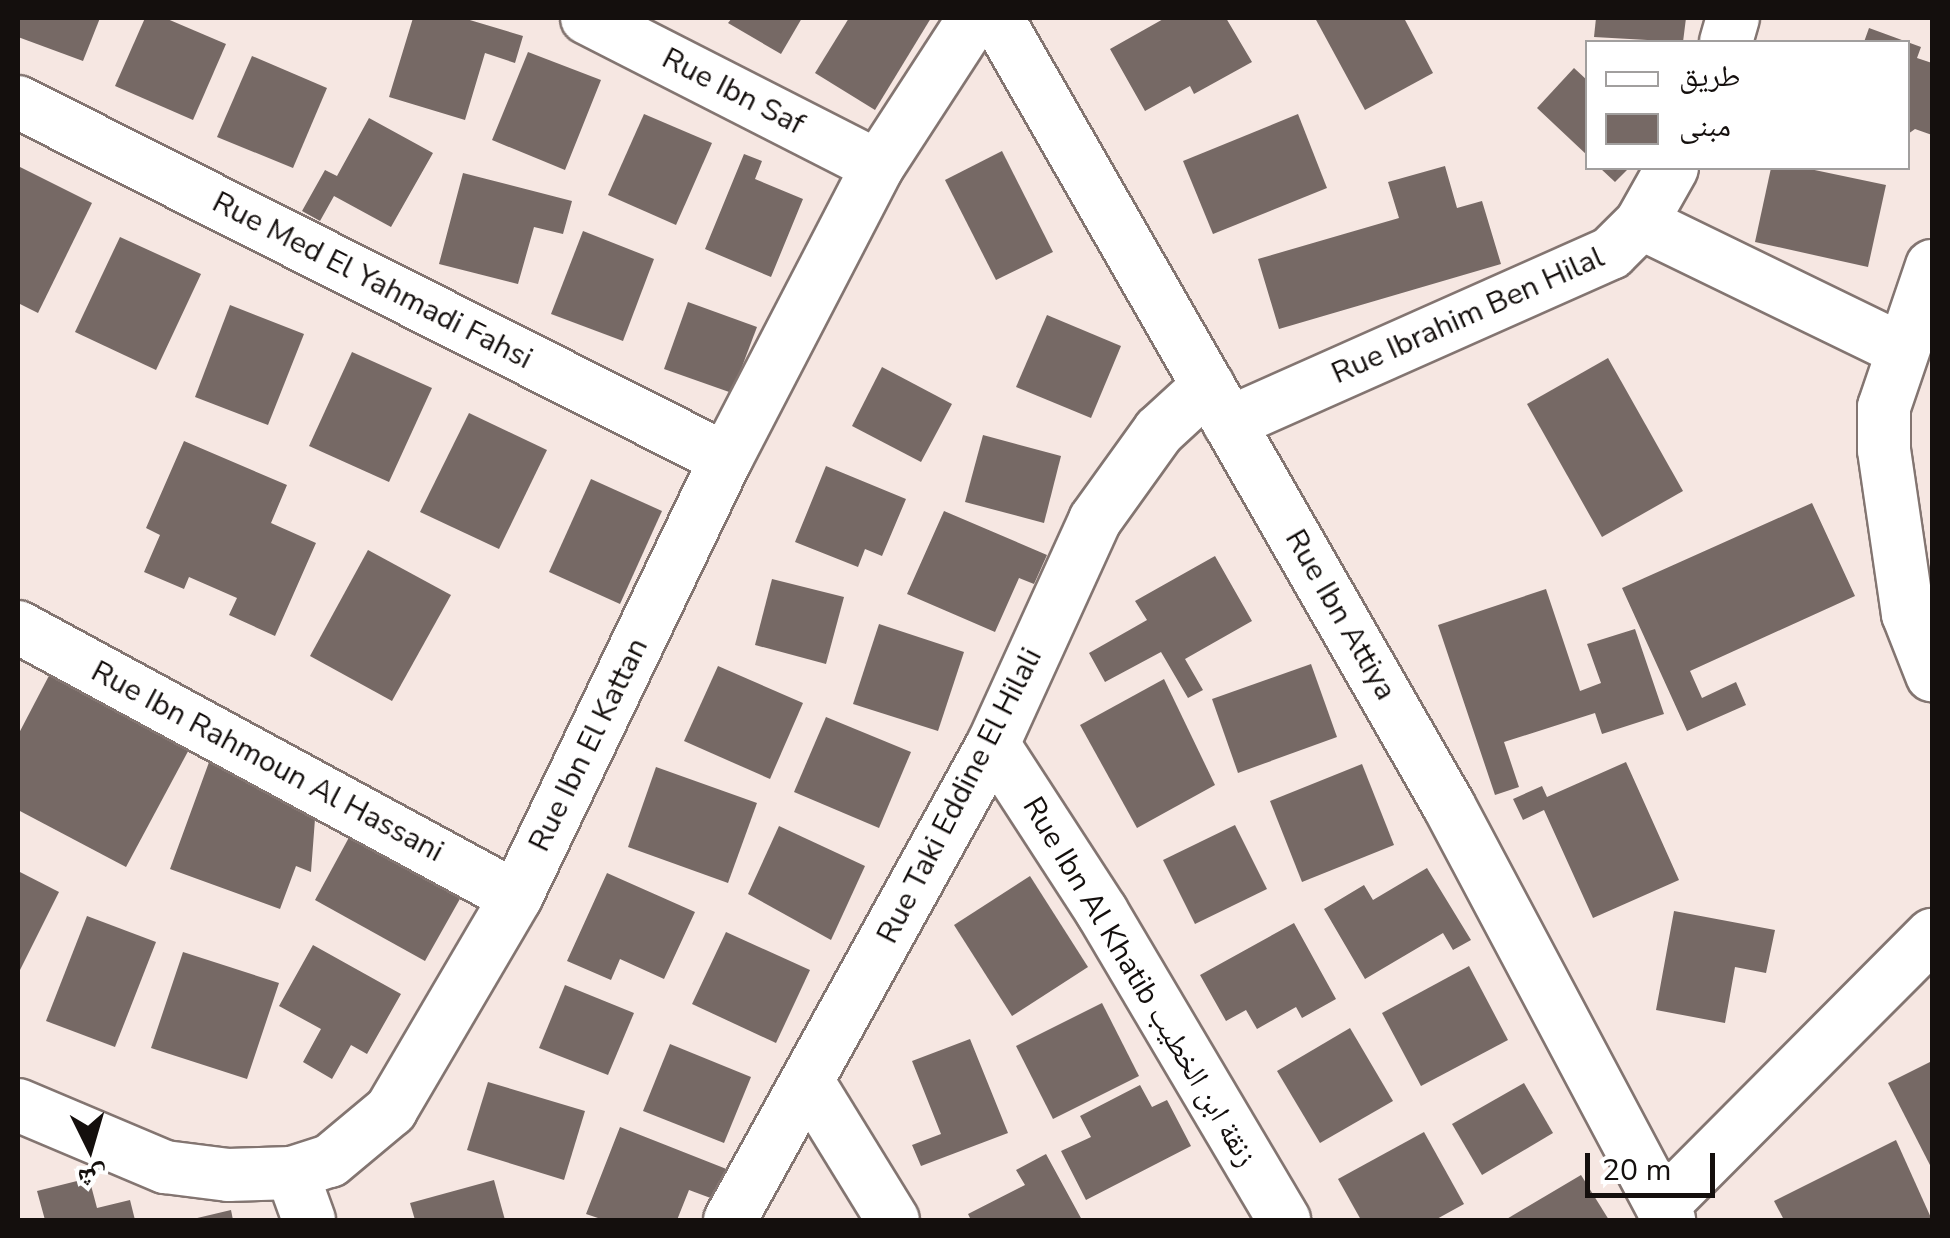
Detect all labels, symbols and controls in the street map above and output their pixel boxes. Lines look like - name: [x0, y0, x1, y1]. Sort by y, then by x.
- legend: [1585, 40, 1910, 170]
- street label: Rue Ibn Saf: [656, 41, 810, 143]
- text: طريق: [1679, 56, 1740, 97]
- text: مبنى: [1679, 106, 1731, 147]
- street label: Rue Med El Yahmadi Fahsi: [206, 185, 538, 377]
- street label: Rue Ibrahim Ben Hilal: [1326, 240, 1610, 392]
- street label: Rue Ibn Attiya: [1277, 523, 1403, 707]
- street label: Rue Ibn El Kattan: [522, 633, 656, 857]
- street label: Rue Taki Eddine El Hilali: [870, 642, 1050, 950]
- street label: Rue Ibn Rahmoun Al Hassani: [85, 654, 449, 870]
- street label: Rue Ibn Al Khatib زنقة ابن الخطيب: [1014, 791, 1264, 1173]
- north arrow: [40, 1098, 140, 1198]
- scale bar: [1590, 1133, 1720, 1195]
- text: 20 m: [1602, 1150, 1671, 1191]
- text: ش: [76, 1158, 109, 1198]

